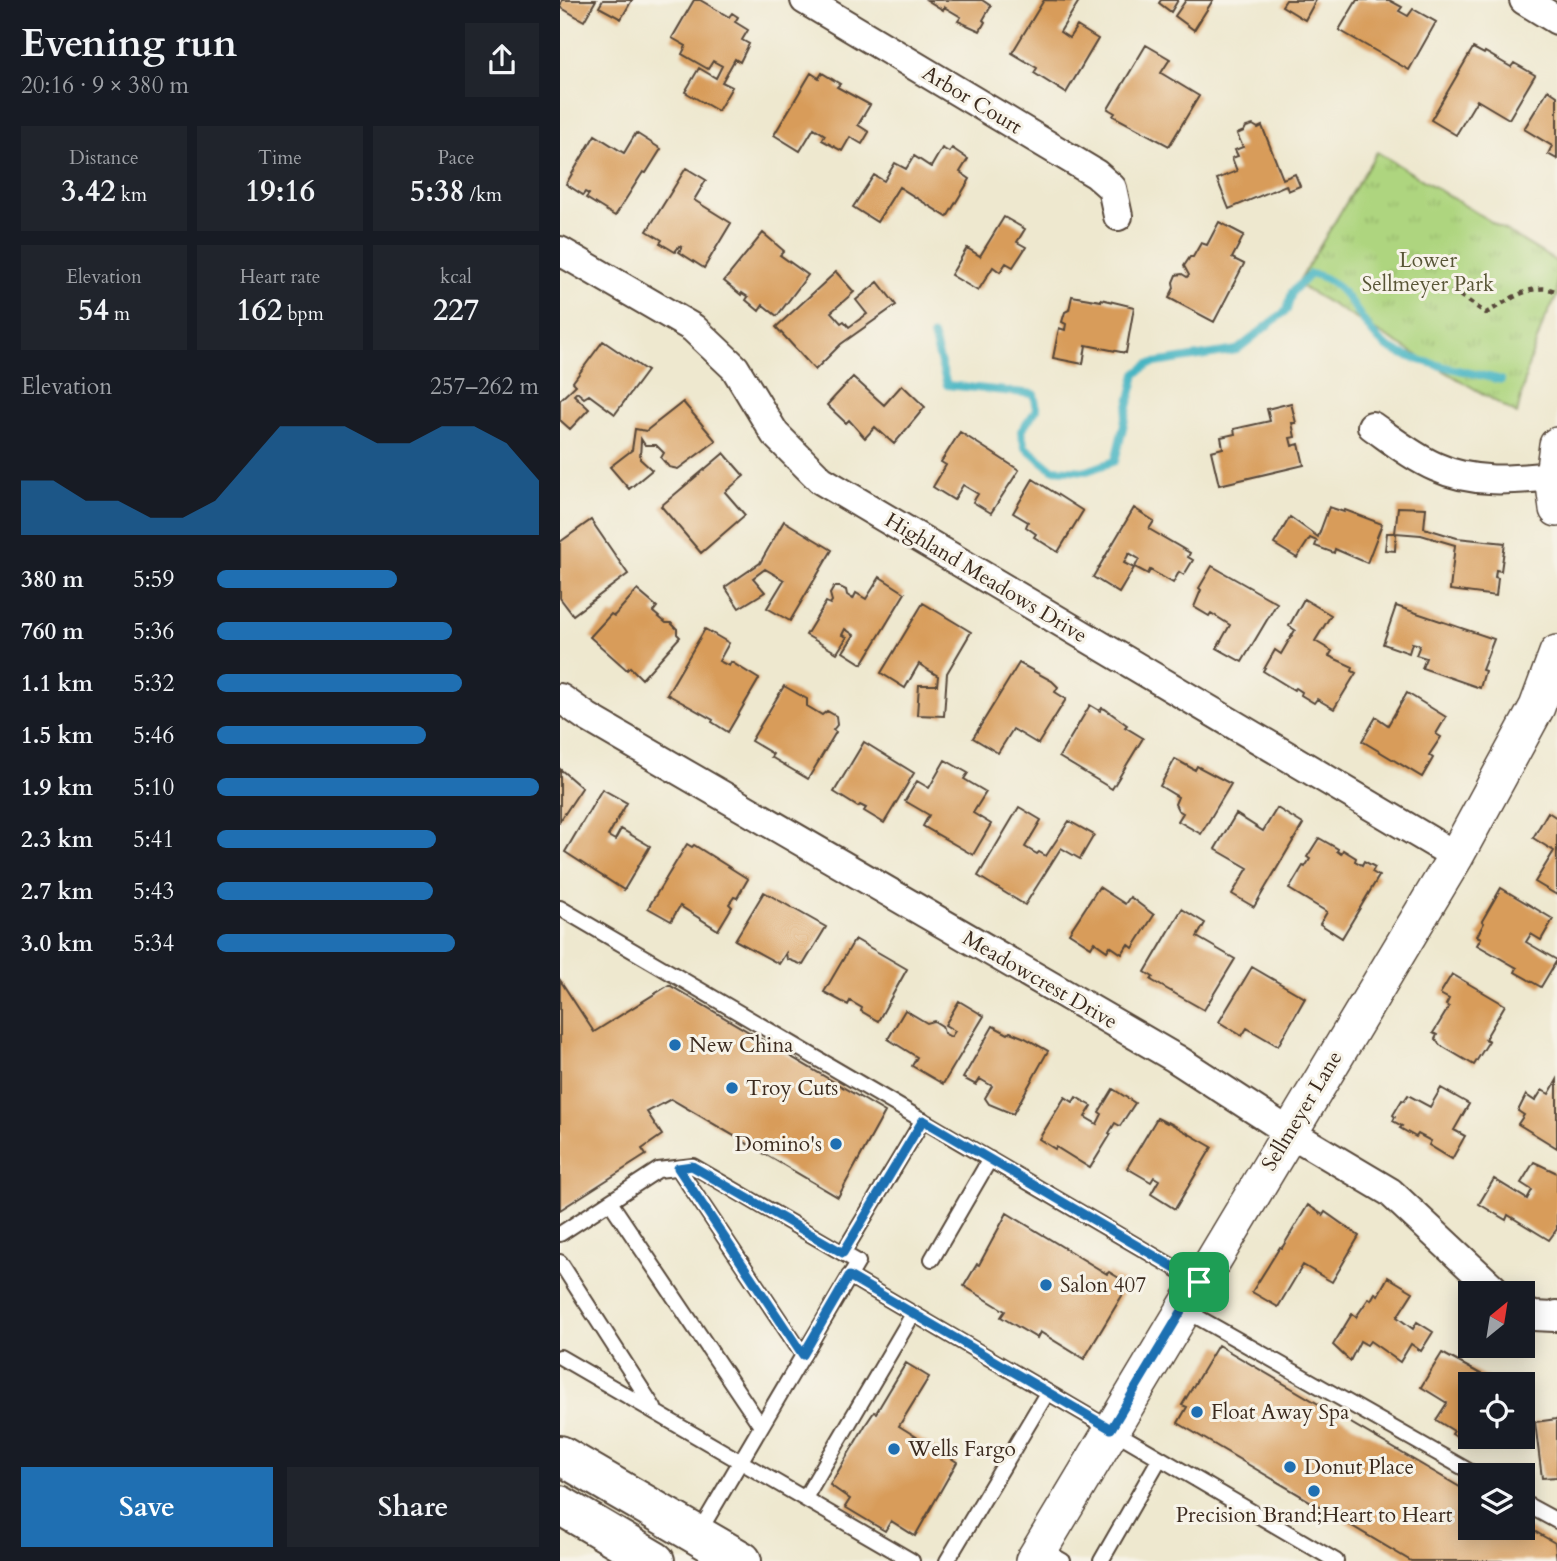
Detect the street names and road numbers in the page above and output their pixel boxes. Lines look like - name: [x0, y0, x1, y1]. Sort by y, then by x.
- street label: Arbor Court: [917, 59, 1028, 141]
- street label: Highland Meadows Drive: [879, 506, 1093, 650]
- street label: Meadowcrest Drive: [957, 924, 1123, 1036]
- street label: Sellmeyer Lane: [1255, 1046, 1349, 1176]

